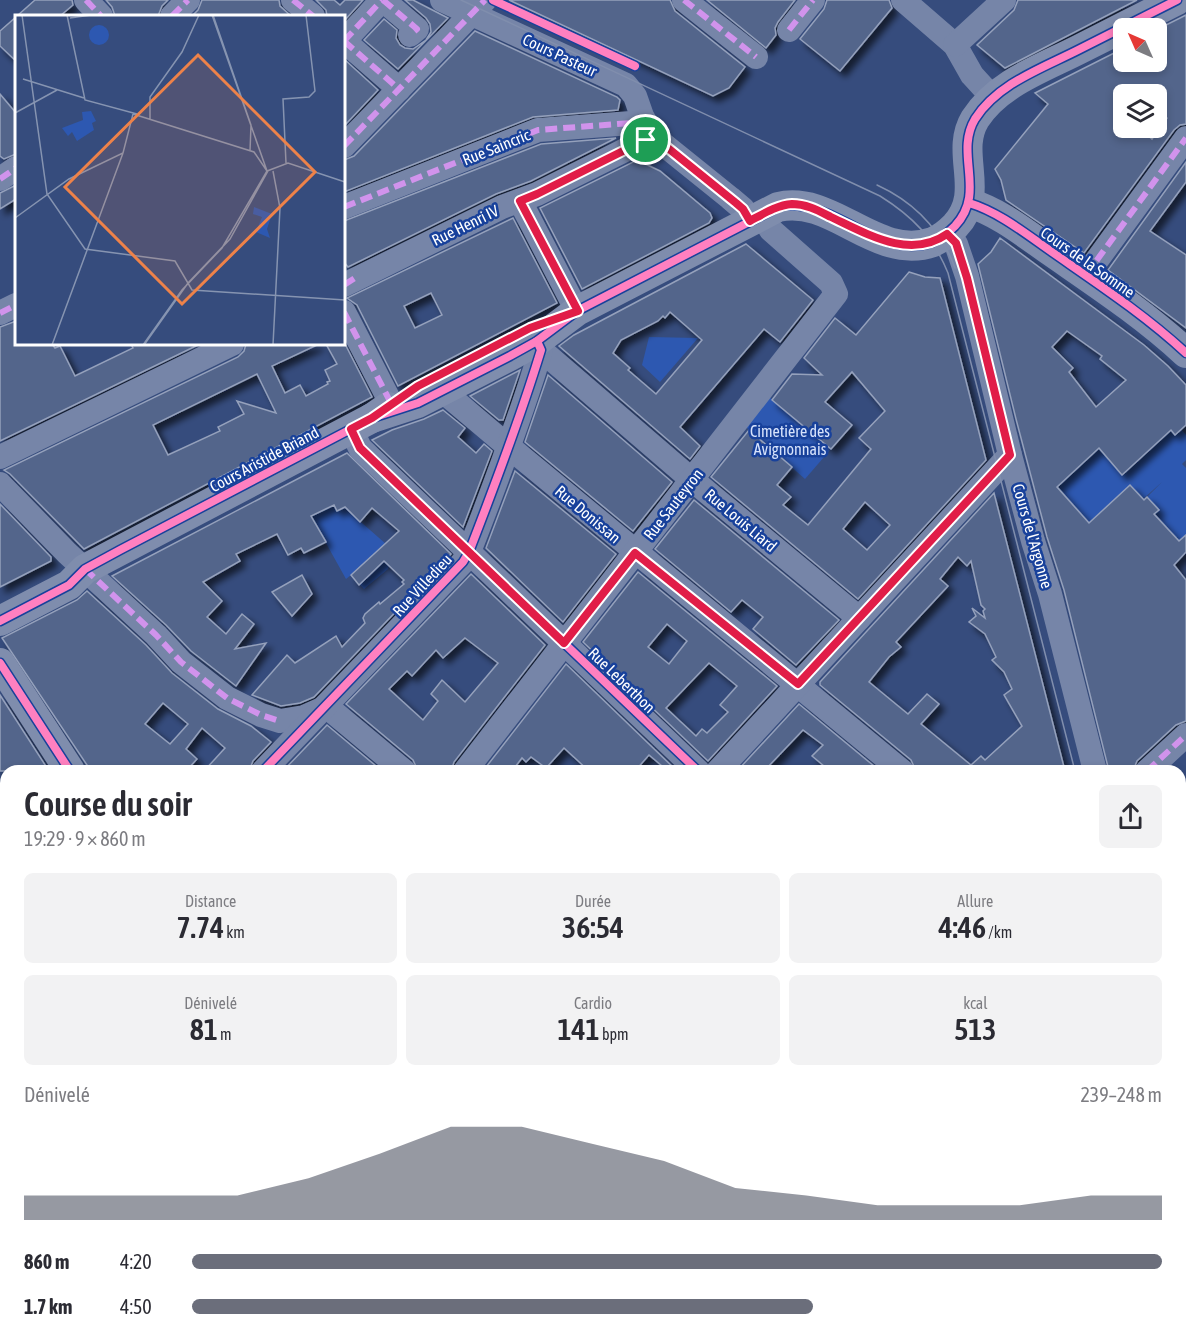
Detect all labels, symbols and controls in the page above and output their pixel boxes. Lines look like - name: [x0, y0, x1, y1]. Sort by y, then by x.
- inset map: [15, 15, 345, 345]
- north arrow: [1113, 18, 1167, 72]
- map controls: [1113, 18, 1167, 138]
- street label: Cours Pasteur: [520, 30, 600, 80]
- button: layers: [1113, 84, 1167, 138]
- pin: [620, 114, 671, 165]
- icon: arrive: [629, 123, 662, 156]
- street label: Rue Saincric: [460, 125, 532, 169]
- street label: Rue Henri IV: [429, 201, 501, 249]
- street label: Cours de la Somme: [1038, 223, 1138, 301]
- park label: Cimetière des Avignonnais: [750, 422, 830, 459]
- street label: Cours Aristide Briand: [206, 423, 322, 495]
- street label: Rue Sauteyron: [640, 465, 707, 544]
- street label: Rue Donissan: [552, 482, 624, 546]
- street label: Cours de l'Argonne: [1009, 482, 1057, 591]
- street label: Rue Louis Liard: [702, 485, 780, 555]
- street label: Rue Villedieu: [389, 550, 455, 620]
- street label: Rue Leberthon: [585, 644, 659, 716]
- text: Course du soir: [24, 785, 192, 823]
- button: share: [1099, 785, 1162, 848]
- text: 19:29 · 9 × 860 m: [24, 827, 146, 850]
- text: Distance: [185, 892, 236, 910]
- text: Durée: [575, 892, 611, 910]
- text: Allure: [957, 892, 993, 910]
- text: 7.74: [176, 910, 224, 944]
- text: 36:54: [562, 910, 624, 944]
- text: 4:46: [938, 910, 986, 944]
- text: km: [224, 923, 245, 941]
- text: /km: [986, 923, 1012, 941]
- text: Dénivelé: [184, 994, 237, 1012]
- text: Cardio: [574, 994, 612, 1012]
- text: kcal: [963, 994, 987, 1012]
- text: 81: [190, 1012, 218, 1046]
- text: 141: [557, 1012, 600, 1046]
- text: 513: [954, 1012, 996, 1046]
- text: m: [218, 1025, 232, 1043]
- text: bpm: [600, 1025, 629, 1043]
- text: Dénivelé: [24, 1083, 90, 1106]
- text: 239–248 m: [1080, 1083, 1162, 1106]
- text: 860 m: [24, 1250, 69, 1273]
- text: 4:20: [120, 1250, 152, 1273]
- text: 1.7 km: [24, 1295, 72, 1318]
- text: 4:50: [120, 1295, 152, 1318]

